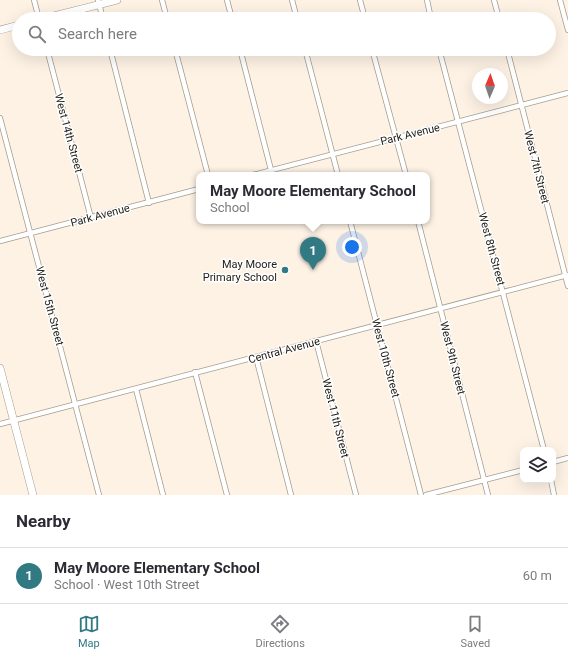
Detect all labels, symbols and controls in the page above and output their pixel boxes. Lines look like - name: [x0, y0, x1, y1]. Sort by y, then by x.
- search box: [12, 12, 556, 56]
- icon: search: [26, 23, 48, 45]
- text: Search here: [58, 25, 137, 43]
- north arrow: [472, 68, 508, 104]
- street label: West 14th Street: [52, 92, 85, 174]
- street label: Park Avenue: [379, 121, 441, 148]
- street label: West 7th Street: [521, 129, 552, 205]
- popup: [196, 172, 430, 224]
- text: May Moore Elementary School: [210, 182, 416, 200]
- text: School: [210, 200, 250, 215]
- street label: Park Avenue: [69, 201, 131, 230]
- street label: West 8th Street: [476, 211, 508, 287]
- pin: 1: [300, 237, 326, 270]
- your location: [342, 237, 362, 257]
- place label: May Moore Primary School: [203, 258, 277, 284]
- street label: West 15th Street: [33, 265, 66, 347]
- marker: May Moore Primary School: [280, 265, 290, 275]
- street label: West 10th Street: [369, 317, 402, 399]
- street label: West 9th Street: [437, 320, 468, 396]
- street label: Central Avenue: [247, 335, 321, 366]
- street label: West 11th Street: [319, 377, 352, 459]
- map controls: [520, 447, 556, 483]
- button: layers: [520, 447, 556, 483]
- text: Nearby: [16, 511, 71, 531]
- text: May Moore Elementary School: [54, 559, 260, 577]
- text: 1: [25, 568, 33, 583]
- text: 60 m: [523, 568, 552, 583]
- text: School · West 10th Street: [54, 577, 199, 592]
- tab: Map: [78, 613, 100, 650]
- tab: Directions: [255, 613, 305, 650]
- tab: Saved: [460, 613, 490, 650]

